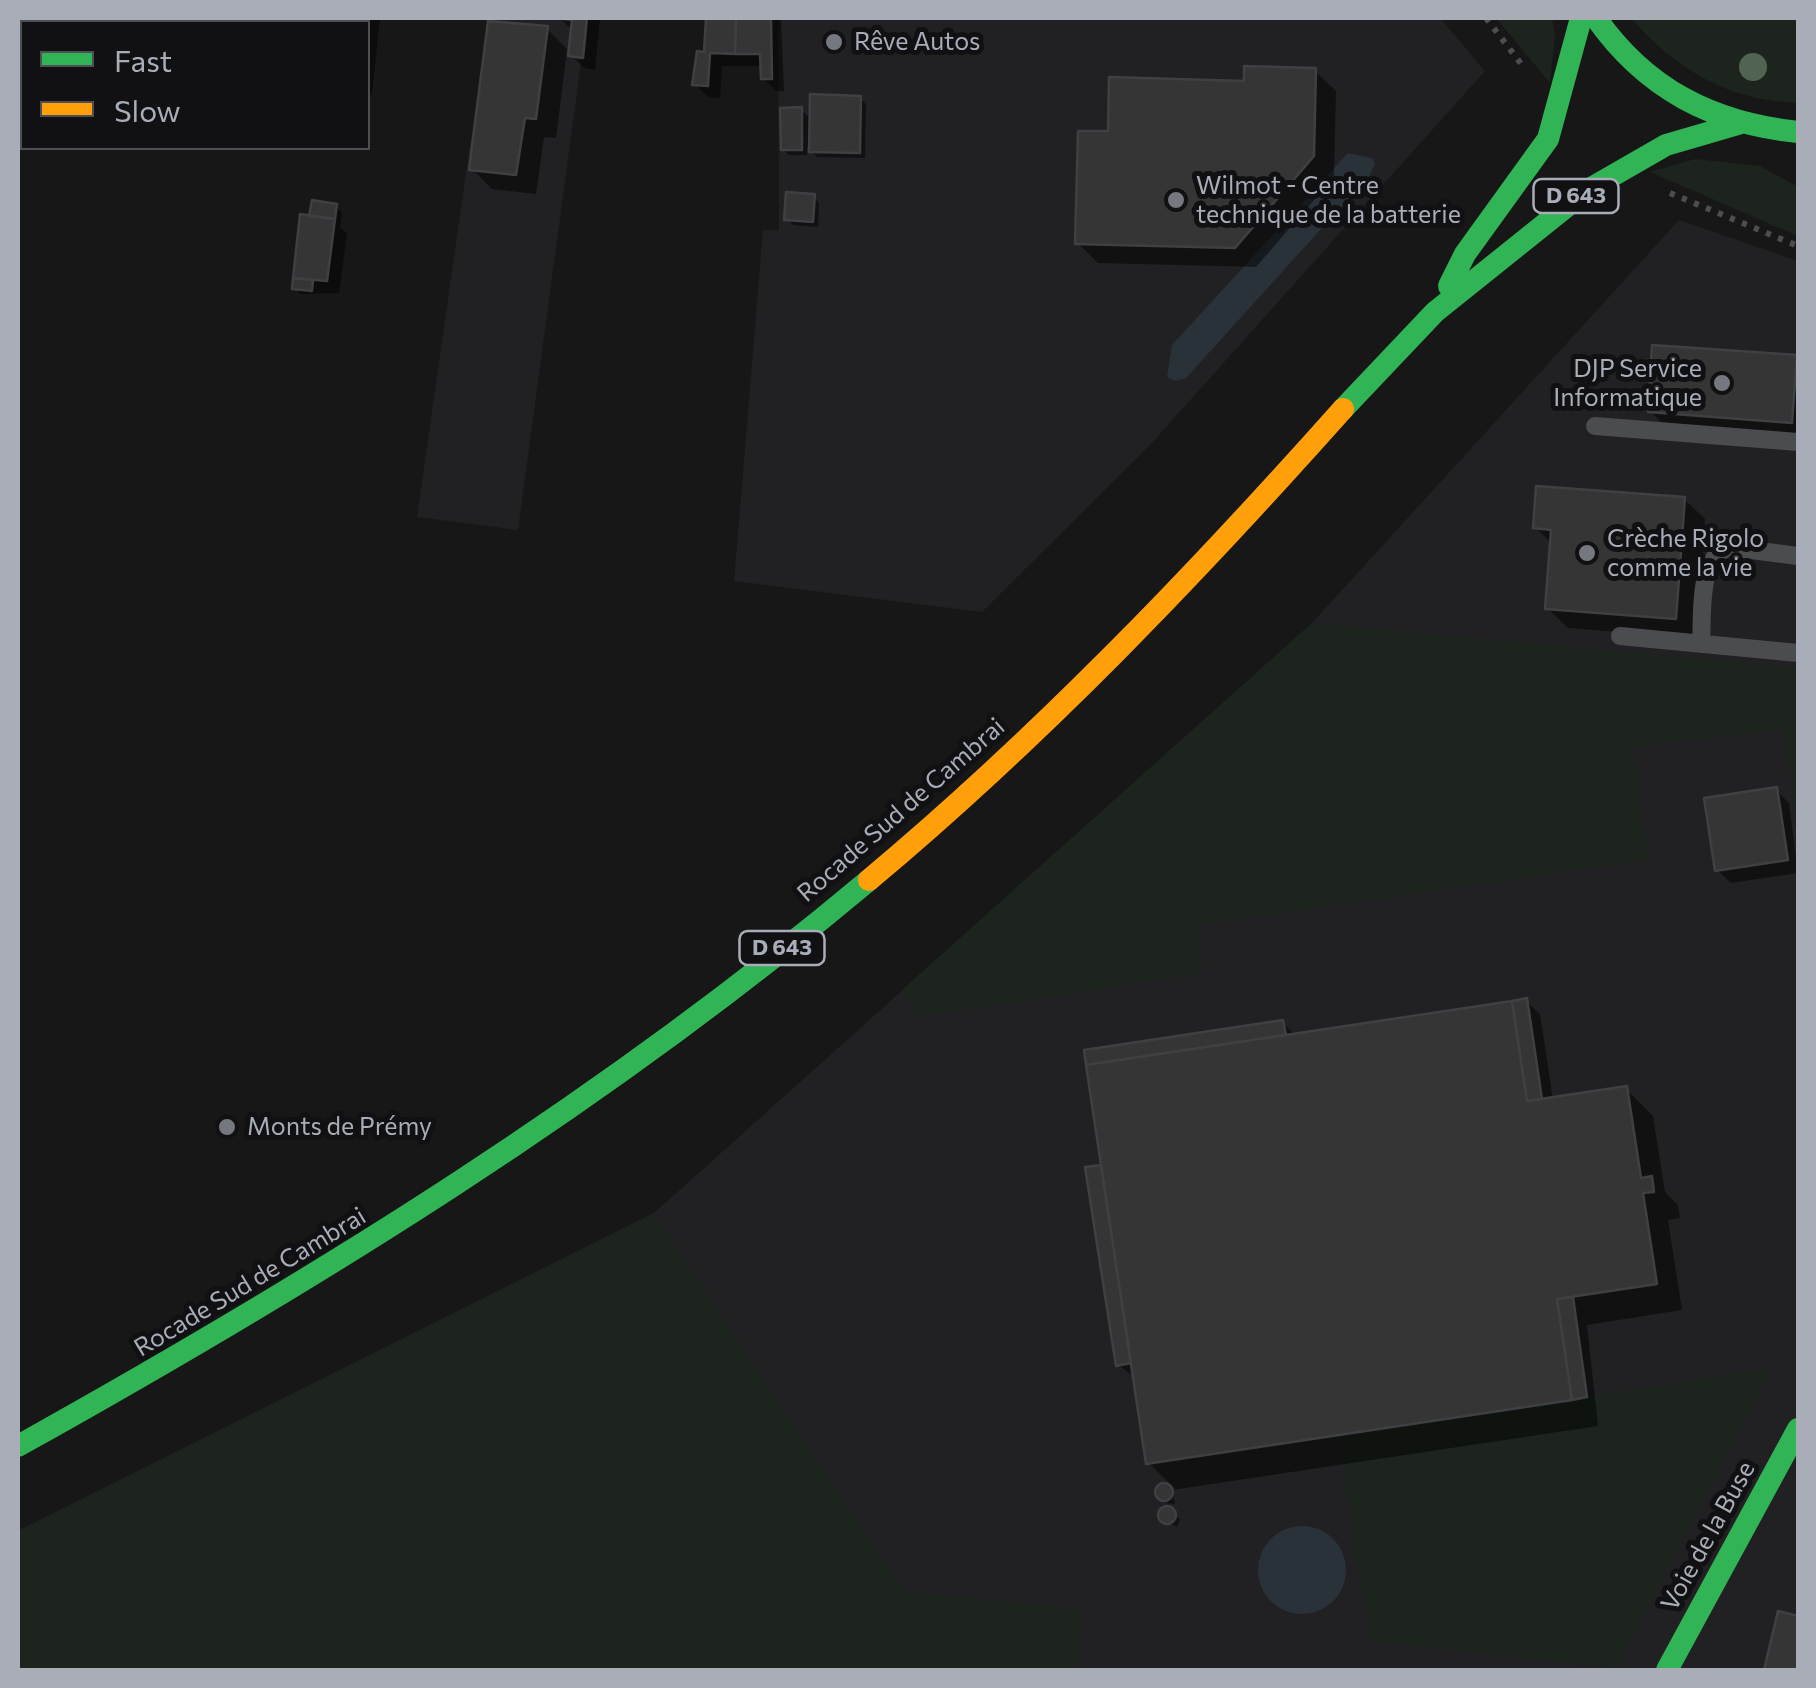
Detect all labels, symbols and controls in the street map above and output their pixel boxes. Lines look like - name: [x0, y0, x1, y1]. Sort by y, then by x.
- legend: [20, 20, 370, 150]
- place label: Rêve Autos: [854, 27, 980, 57]
- marker: Rêve Autos: [823, 31, 845, 53]
- text: Fast: [114, 41, 172, 78]
- text: Slow: [114, 91, 181, 128]
- place label: Wilmot - Centre technique de la batterie: [1196, 171, 1461, 230]
- road number: D 643: [1534, 179, 1618, 213]
- marker: Wilmot - Centre technique de la batterie: [1165, 189, 1187, 211]
- place label: DJP Service Informatique: [1553, 354, 1702, 413]
- marker: DJP Service Informatique: [1711, 372, 1733, 394]
- place label: Crèche Rigolo comme la vie: [1607, 524, 1764, 583]
- marker: Crèche Rigolo comme la vie: [1576, 542, 1598, 564]
- street label: Rocade Sud de Cambrai: [791, 712, 1011, 908]
- road number: D 643: [740, 931, 824, 965]
- place label: Monts de Prémy: [247, 1112, 432, 1142]
- marker: Monts de Prémy: [216, 1116, 238, 1138]
- street label: Rocade Sud de Cambrai: [129, 1201, 371, 1363]
- street label: Voie de la Buse: [1655, 1456, 1761, 1616]

